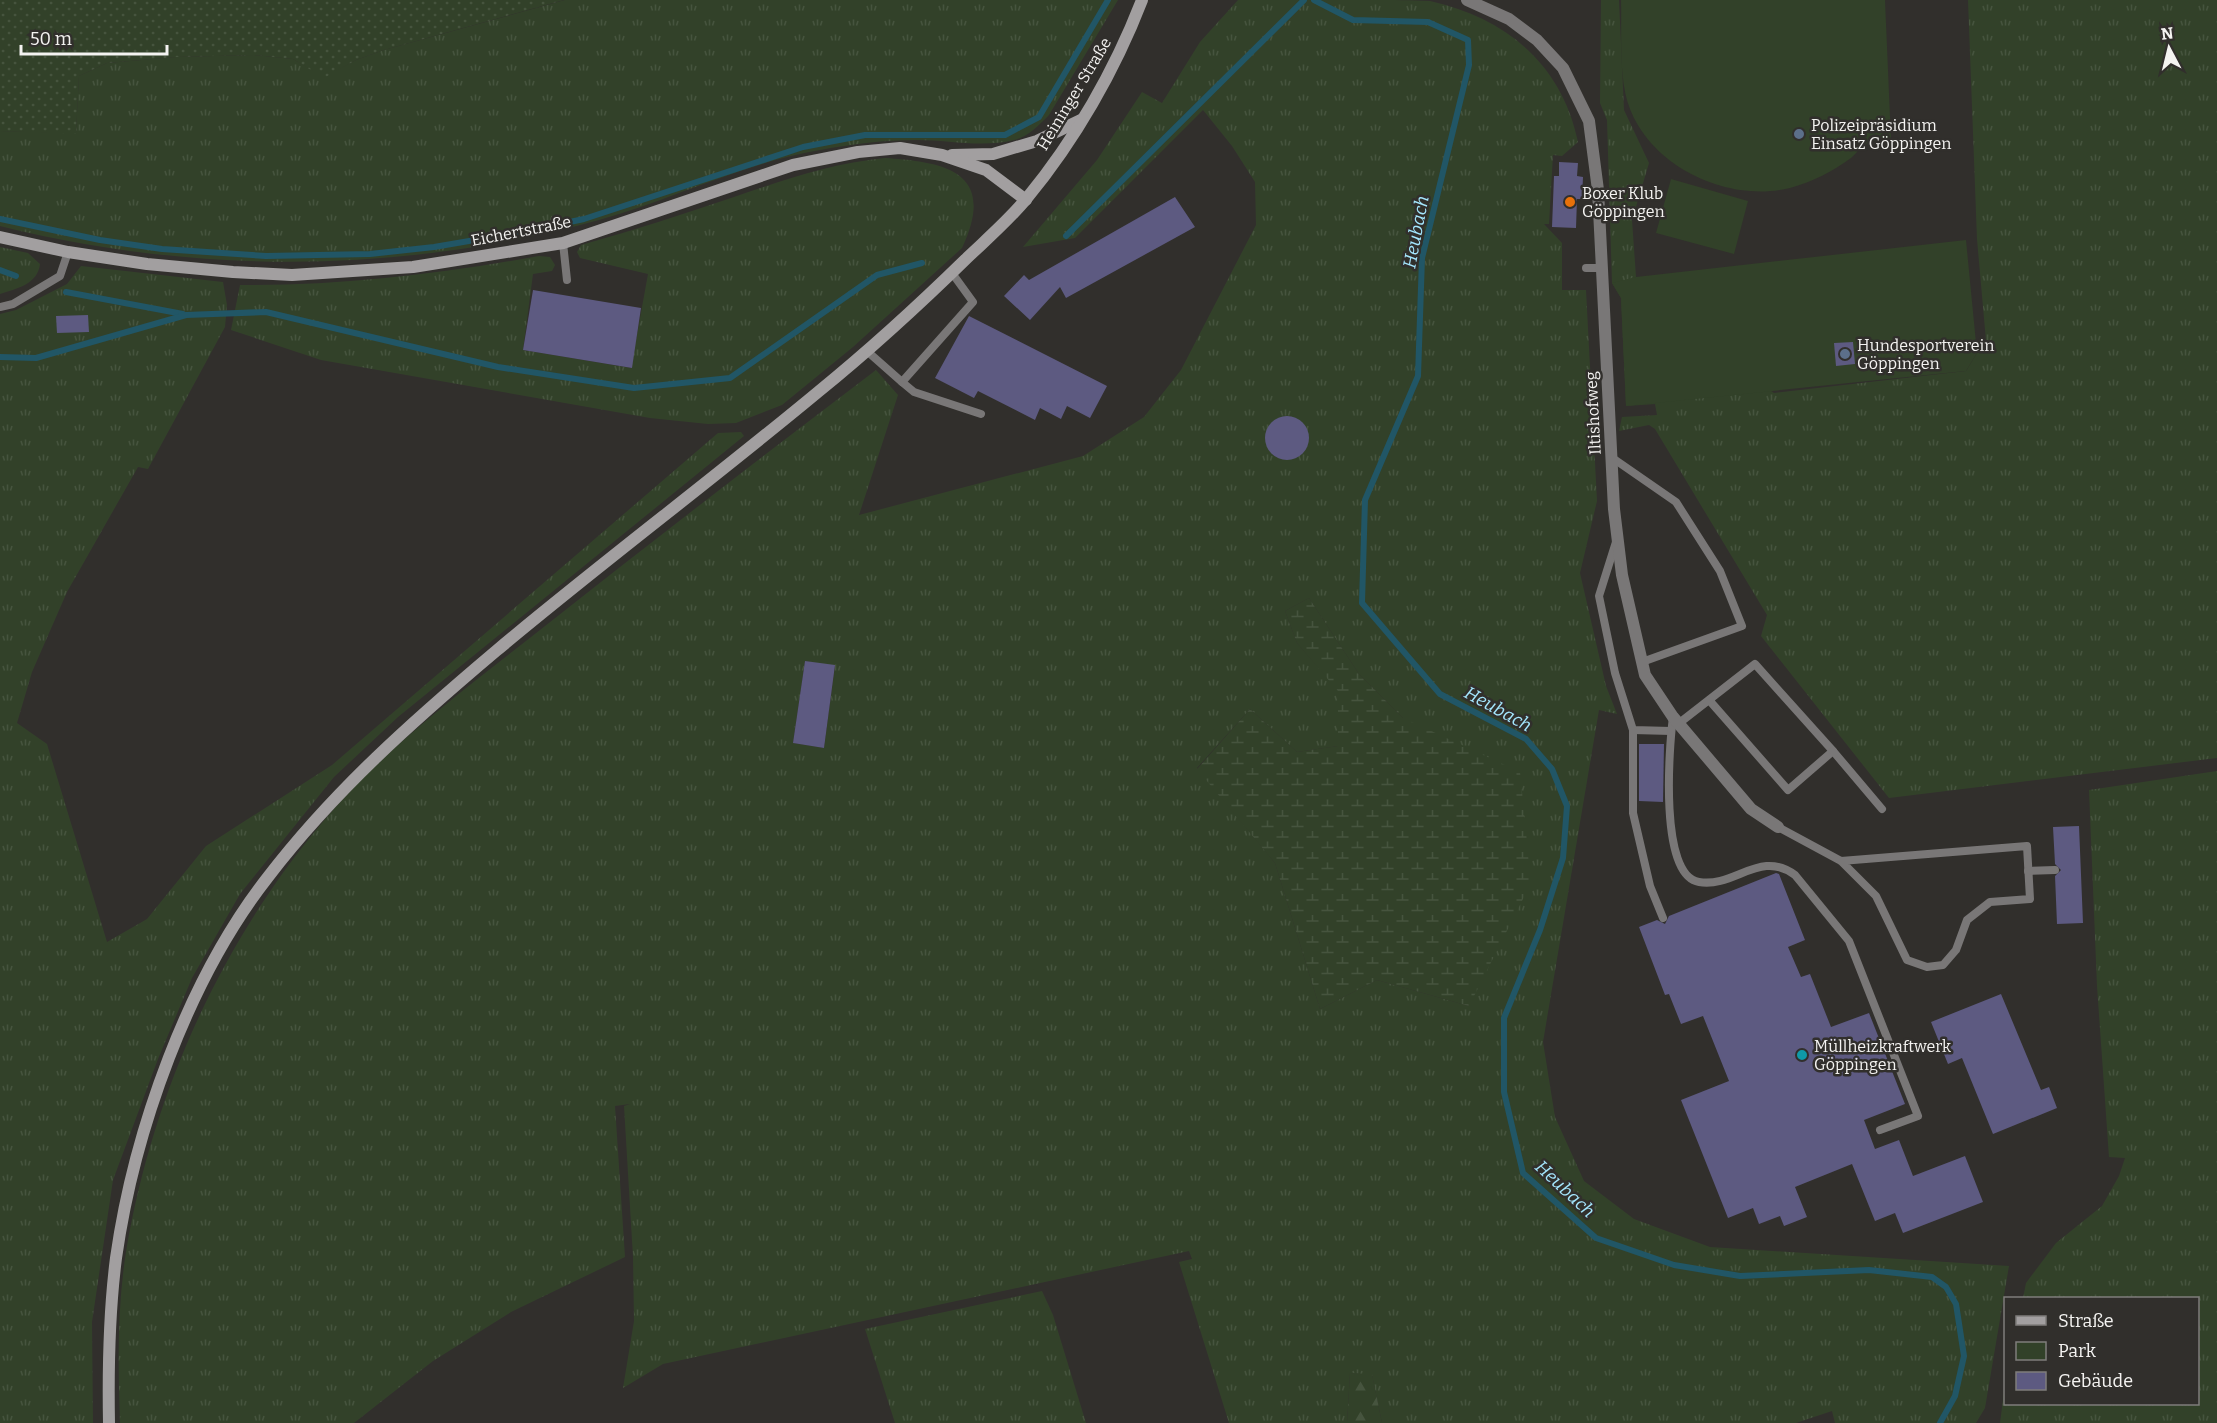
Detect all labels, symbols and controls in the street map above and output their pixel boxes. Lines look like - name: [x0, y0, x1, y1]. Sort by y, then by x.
- scale bar: [21, 18, 166, 56]
- north arrow: [2139, 18, 2199, 78]
- text: N: [2160, 23, 2175, 44]
- text: 50 m: [30, 28, 72, 50]
- street label: Heininger Straße: [1033, 34, 1115, 154]
- place label: Polizeipräsidium Einsatz Göppingen: [1811, 116, 1951, 153]
- marker: Polizeipräsidium Einsatz Göppingen: [1792, 127, 1806, 141]
- place label: Boxer Klub Göppingen: [1582, 184, 1665, 221]
- water label: Heubach: [1398, 194, 1434, 270]
- marker: Boxer Klub Göppingen: [1563, 195, 1577, 209]
- street label: Eichertstraße: [469, 212, 573, 250]
- place label: Hundesportverein Göppingen: [1857, 336, 1994, 373]
- marker: Hundesportverein Göppingen: [1838, 347, 1852, 361]
- street label: Iltishofweg: [1581, 371, 1605, 455]
- water label: Heubach: [1461, 682, 1535, 736]
- place label: Müllheizkraftwerk Göppingen: [1814, 1037, 1951, 1074]
- marker: Müllheizkraftwerk Göppingen: [1795, 1048, 1809, 1062]
- water label: Heubach: [1531, 1156, 1599, 1222]
- legend: [2004, 1297, 2199, 1405]
- text: Straße: [2058, 1310, 2114, 1332]
- text: Park: [2058, 1340, 2097, 1362]
- text: Gebäude: [2058, 1370, 2133, 1392]

